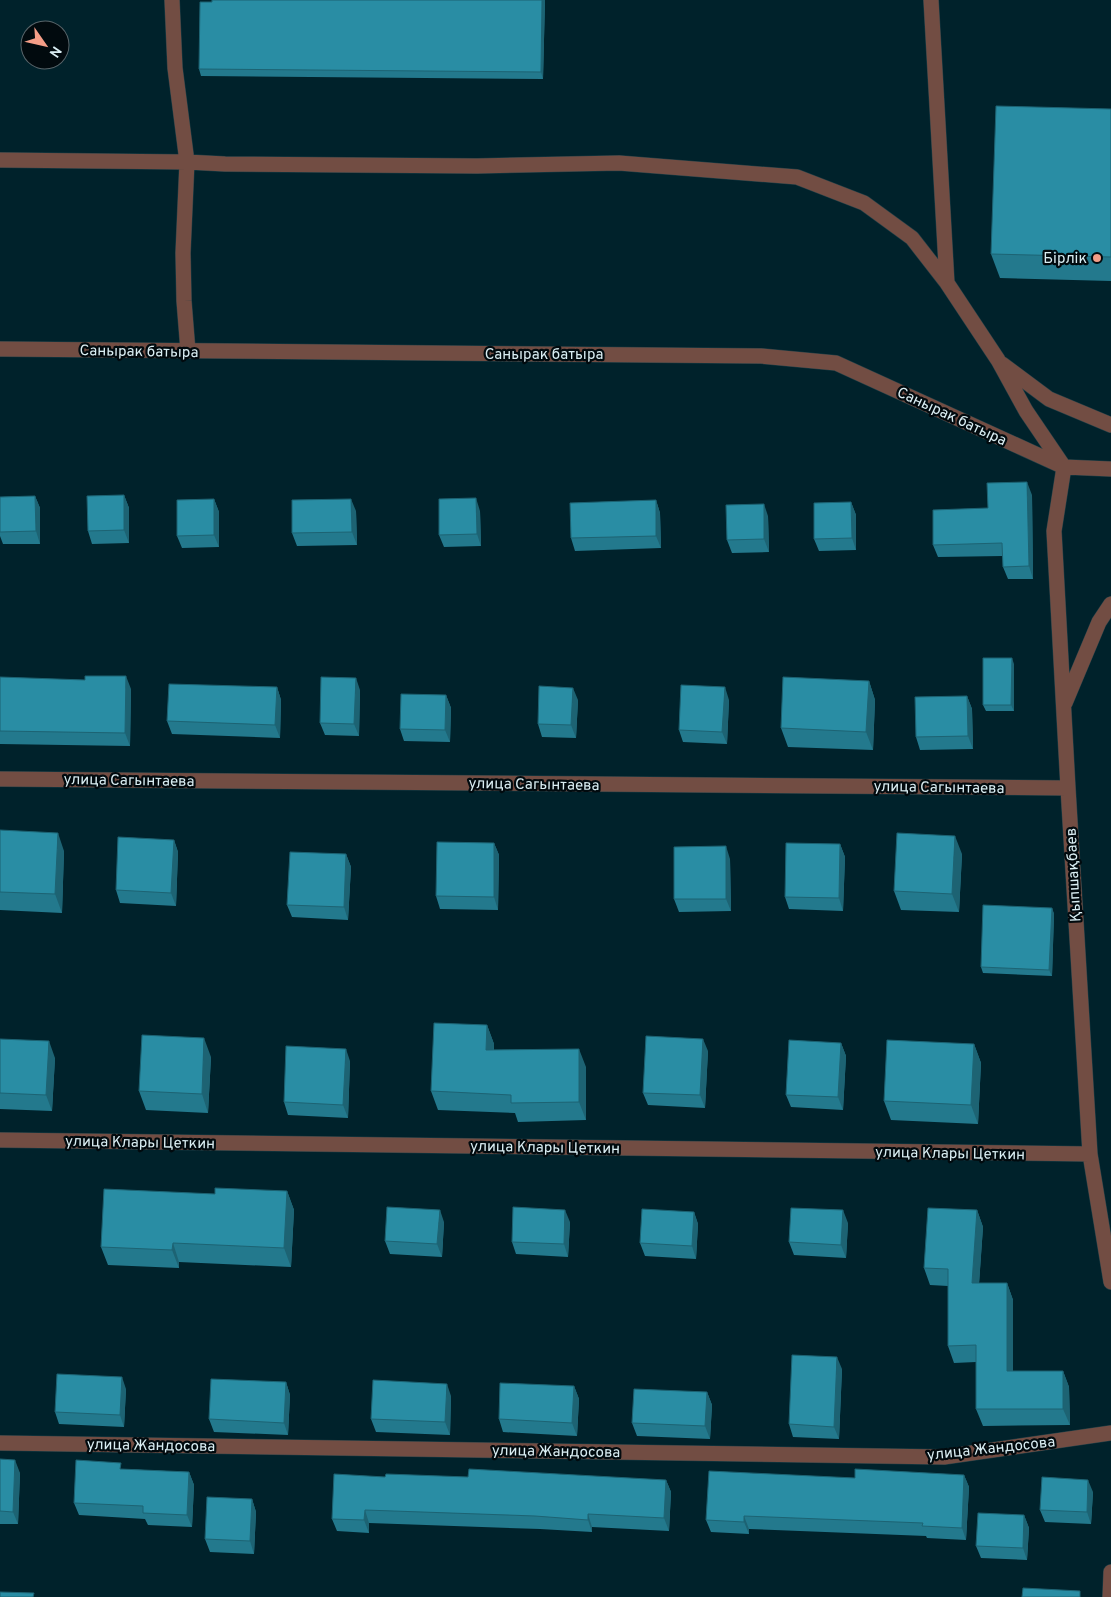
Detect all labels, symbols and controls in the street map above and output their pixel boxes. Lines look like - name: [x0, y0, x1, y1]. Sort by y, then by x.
- north arrow: [20, 20, 70, 70]
- text: N: [45, 43, 64, 60]
- place label: Бірлік: [1043, 250, 1087, 269]
- marker: Бірлік: [1091, 252, 1103, 264]
- street label: Санырак батыра: [79, 342, 199, 363]
- street label: Санырак батыра: [485, 346, 603, 365]
- street label: Санырак батыра: [894, 384, 1009, 451]
- street label: улица Сагынтаева: [63, 771, 195, 792]
- street label: улица Сагынтаева: [468, 775, 600, 796]
- street label: улица Сагынтаева: [873, 778, 1005, 799]
- street label: Қыпшақбаев: [1063, 827, 1086, 922]
- street label: улица Клары Цеткин: [65, 1133, 215, 1154]
- street label: улица Клары Цеткин: [470, 1138, 620, 1159]
- street label: улица Клары Цеткин: [875, 1144, 1025, 1165]
- street label: улица Жандосова: [926, 1433, 1056, 1466]
- street label: улица Жандосова: [87, 1436, 215, 1457]
- street label: улица Жандосова: [492, 1442, 620, 1463]

